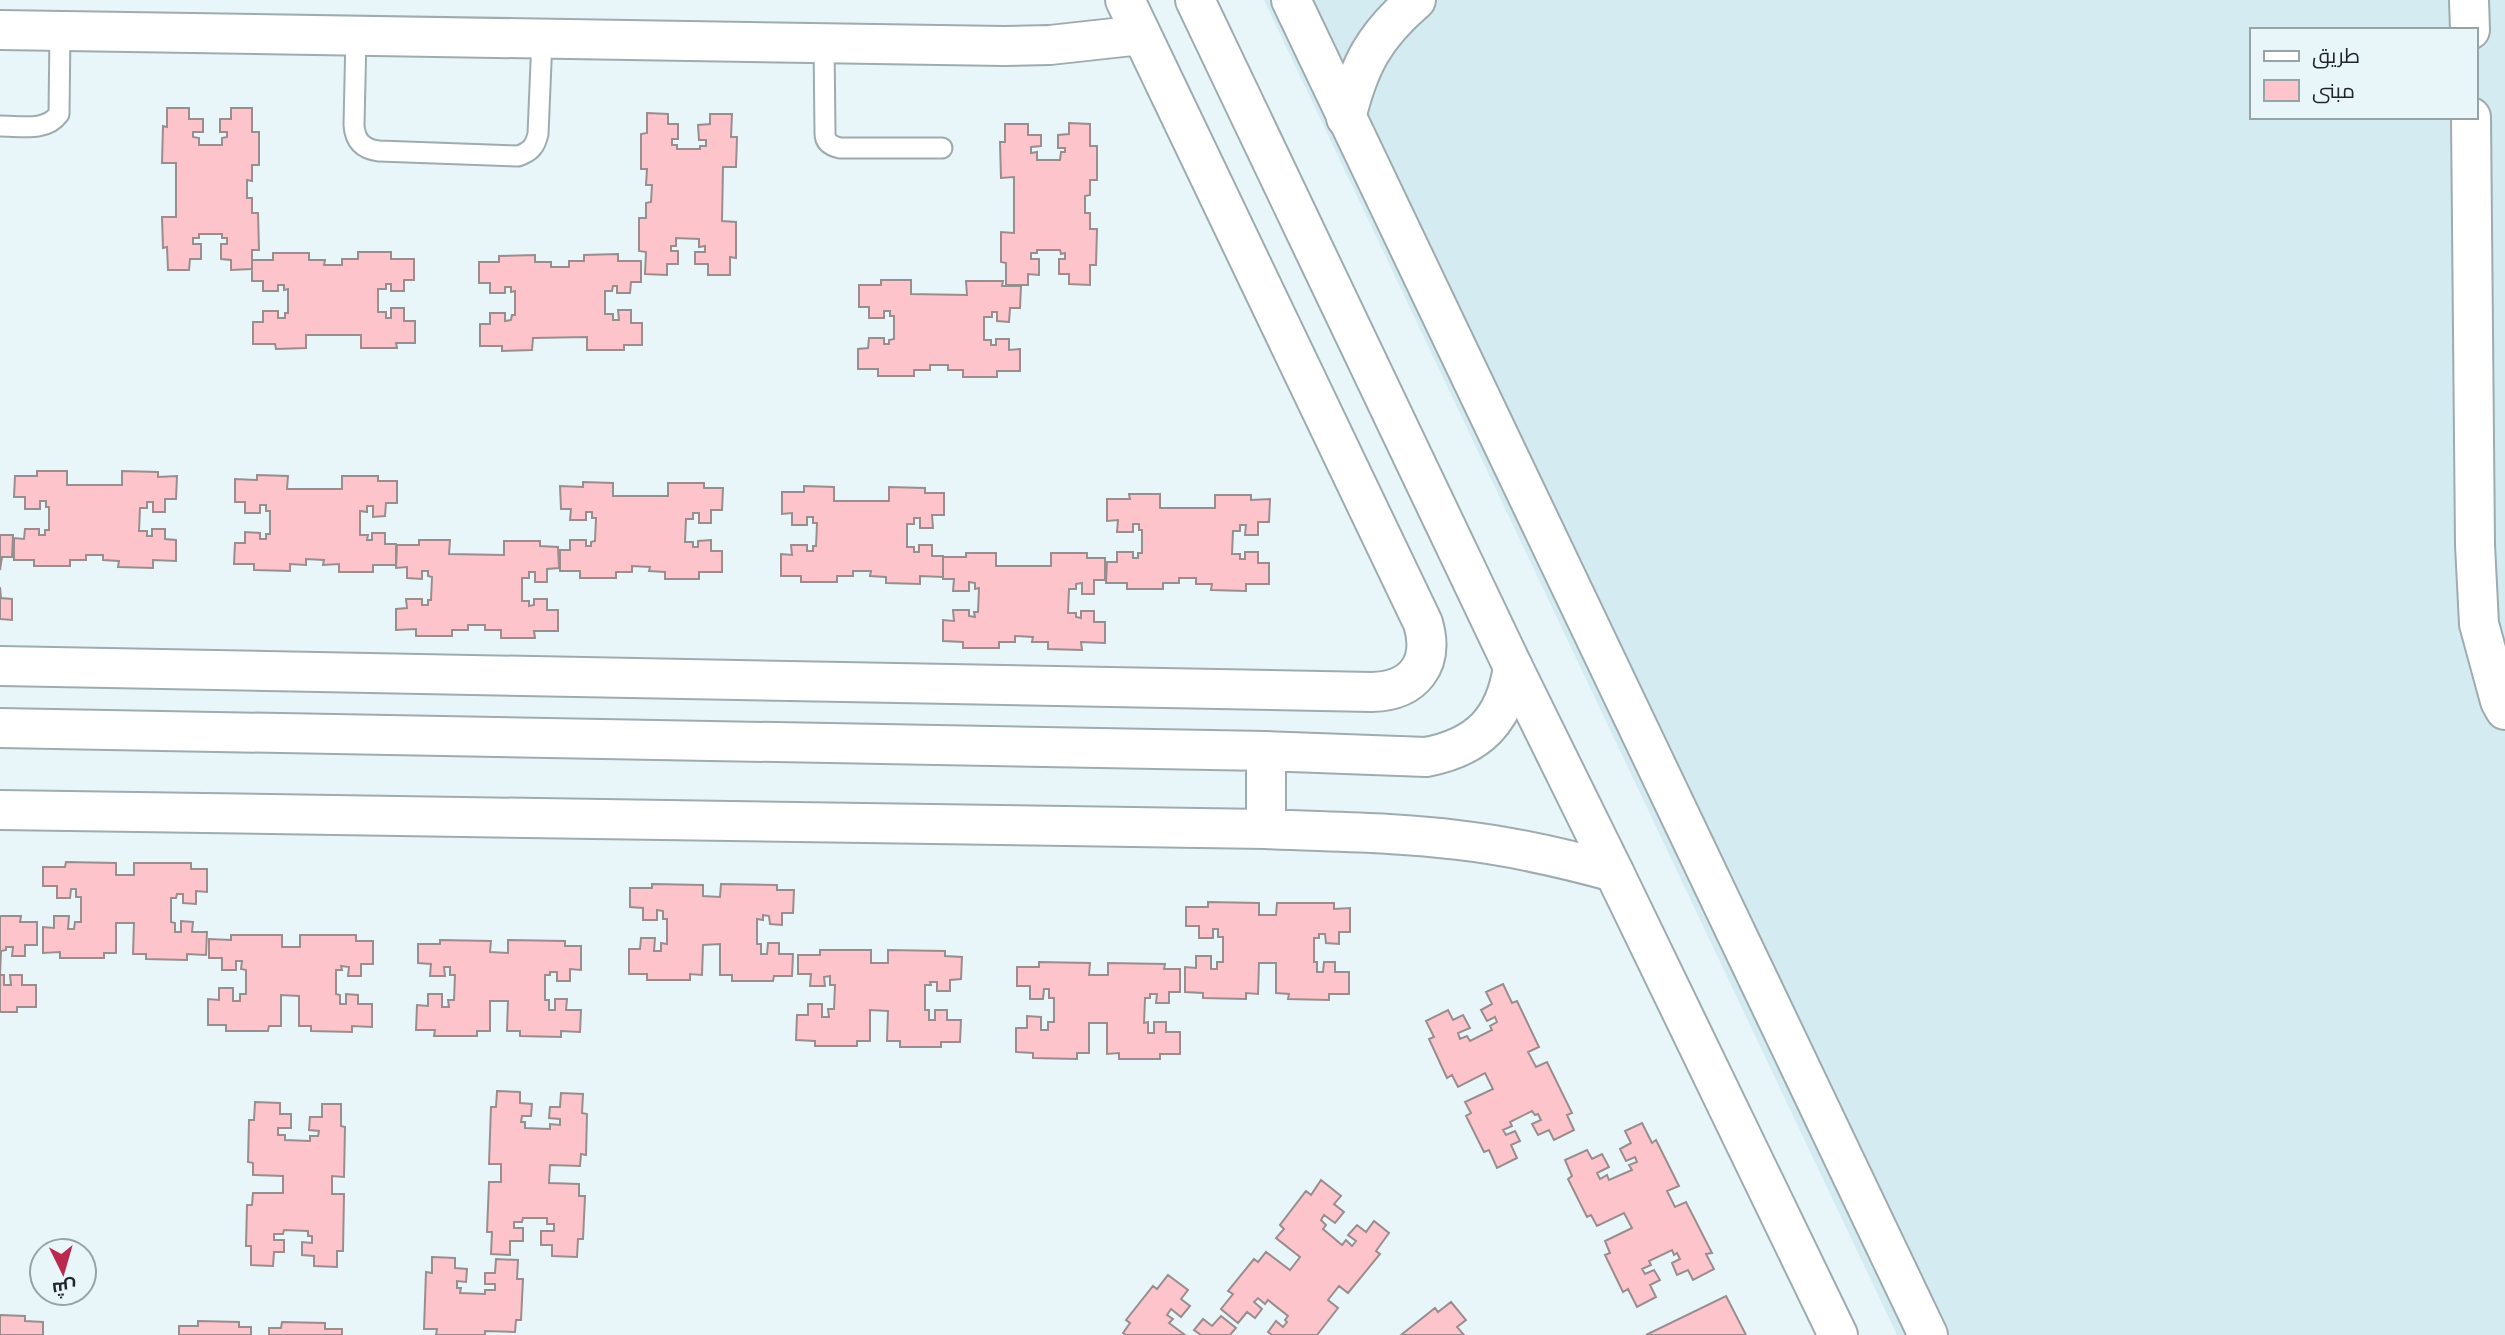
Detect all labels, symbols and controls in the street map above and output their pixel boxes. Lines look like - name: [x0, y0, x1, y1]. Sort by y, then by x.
- legend: [2250, 28, 2477, 119]
- text: طريق: [2312, 41, 2360, 71]
- text: مبنى: [2312, 76, 2355, 106]
- north arrow: [28, 1237, 98, 1307]
- text: ش: [51, 1274, 78, 1303]

